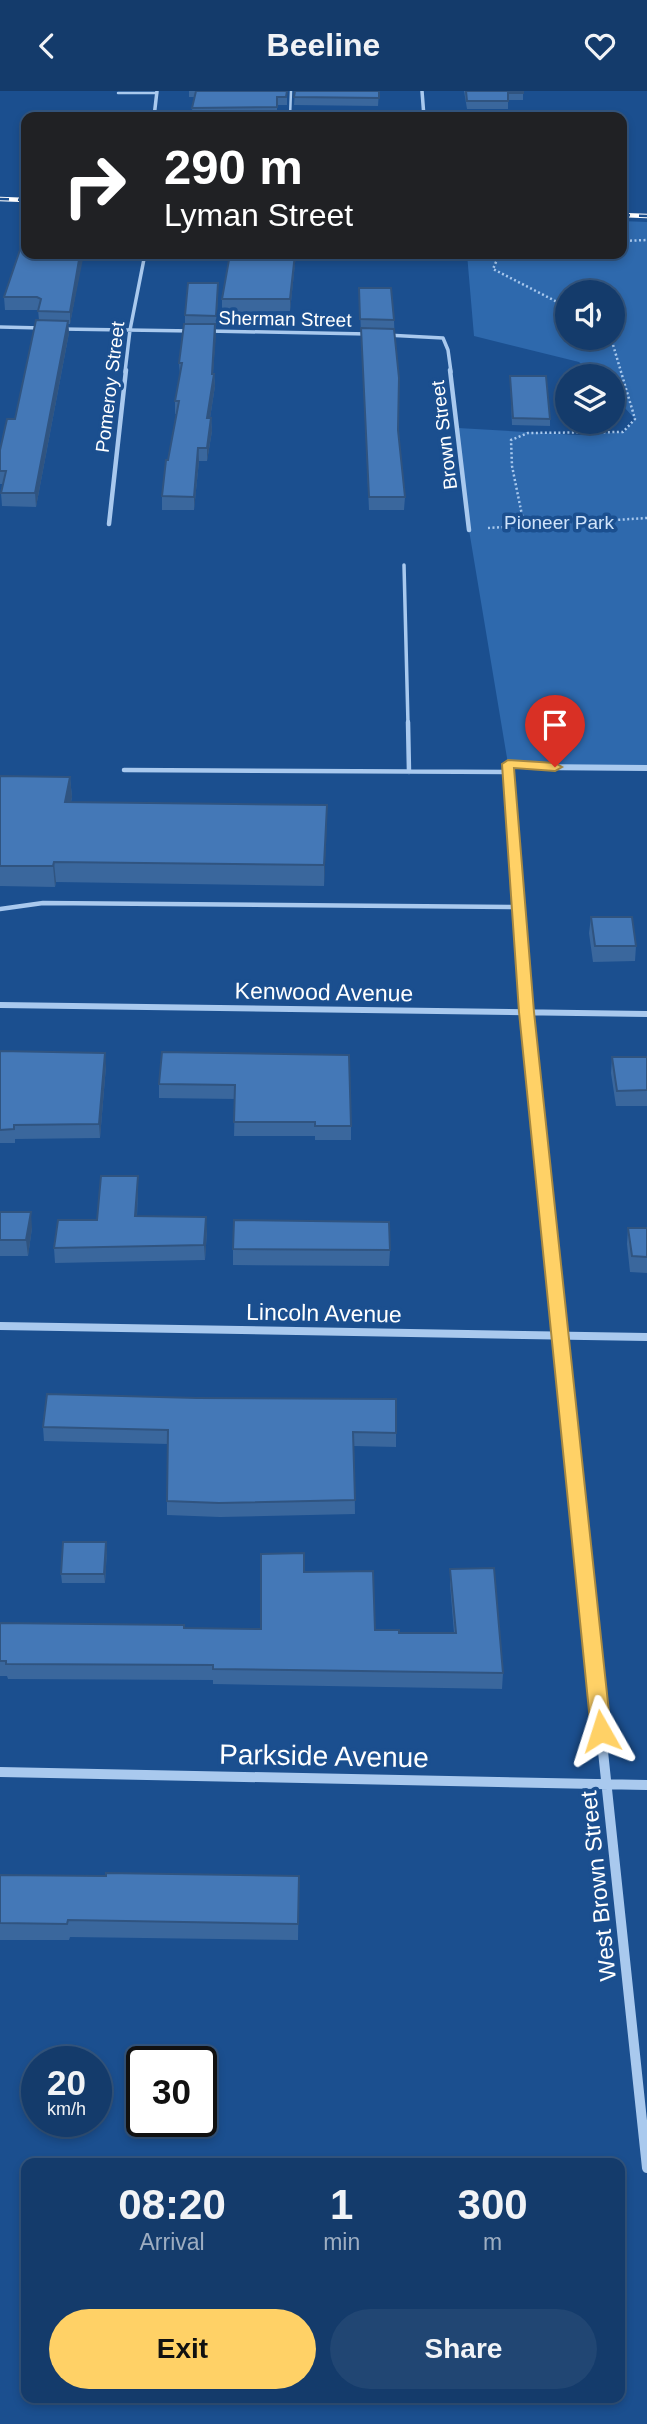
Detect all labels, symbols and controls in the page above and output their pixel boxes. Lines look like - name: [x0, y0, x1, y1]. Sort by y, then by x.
- icon: back: [28, 27, 66, 65]
- text: Beeline: [267, 27, 380, 63]
- icon: heart: [581, 27, 619, 65]
- icon: right: [49, 140, 140, 231]
- text: 290 m: [164, 140, 303, 194]
- text: Lyman Street: [164, 197, 353, 233]
- map controls: [555, 280, 625, 434]
- button: sound: [555, 280, 625, 350]
- street label: Sherman Street: [218, 307, 352, 331]
- street label: Pomeroy Street: [92, 319, 129, 454]
- button: layers: [555, 364, 625, 434]
- street label: Brown Street: [427, 379, 461, 491]
- park label: Pioneer Park: [504, 512, 614, 533]
- pin: [525, 695, 585, 767]
- icon: arrive: [536, 706, 574, 744]
- street label: Kenwood Avenue: [234, 977, 414, 1007]
- street label: Lincoln Avenue: [246, 1299, 402, 1327]
- position arrow: [564, 1694, 638, 1768]
- street label: Parkside Avenue: [219, 1739, 429, 1773]
- street label: West Brown Street: [575, 1789, 621, 1982]
- speed limit sign: 30: [126, 2046, 217, 2137]
- text: 20: [47, 2063, 86, 2102]
- text: km/h: [47, 2099, 86, 2119]
- text: 08:20: [118, 2181, 226, 2228]
- text: 1: [330, 2181, 353, 2228]
- text: 300: [458, 2181, 528, 2228]
- text: Arrival: [139, 2229, 205, 2255]
- text: min: [323, 2229, 360, 2255]
- text: m: [483, 2229, 502, 2255]
- button: Exit: [49, 2309, 316, 2389]
- button: Share: [330, 2309, 597, 2389]

